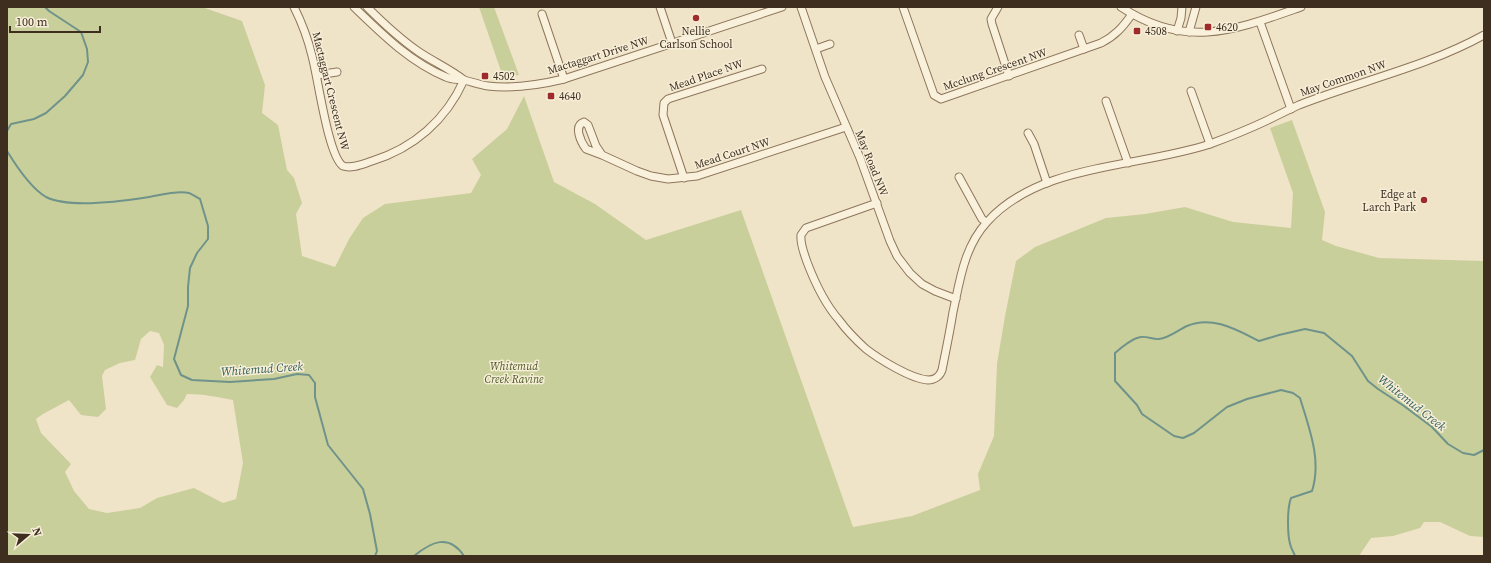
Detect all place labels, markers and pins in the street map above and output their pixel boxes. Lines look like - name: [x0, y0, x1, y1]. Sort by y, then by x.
- marker: Nellie Carlson School: [691, 13, 701, 23]
- place label: 4620: [1216, 20, 1238, 35]
- marker: 4620: [1203, 22, 1213, 32]
- place label: Nellie Carlson School: [659, 24, 733, 52]
- place label: 4508: [1145, 24, 1167, 39]
- marker: 4508: [1132, 26, 1142, 36]
- place label: 4502: [493, 69, 515, 84]
- marker: 4502: [480, 71, 490, 81]
- place label: 4640: [559, 89, 581, 104]
- marker: 4640: [546, 91, 556, 101]
- place label: Edge at Larch Park: [1362, 187, 1417, 215]
- marker: Edge at Larch Park: [1419, 195, 1429, 205]

